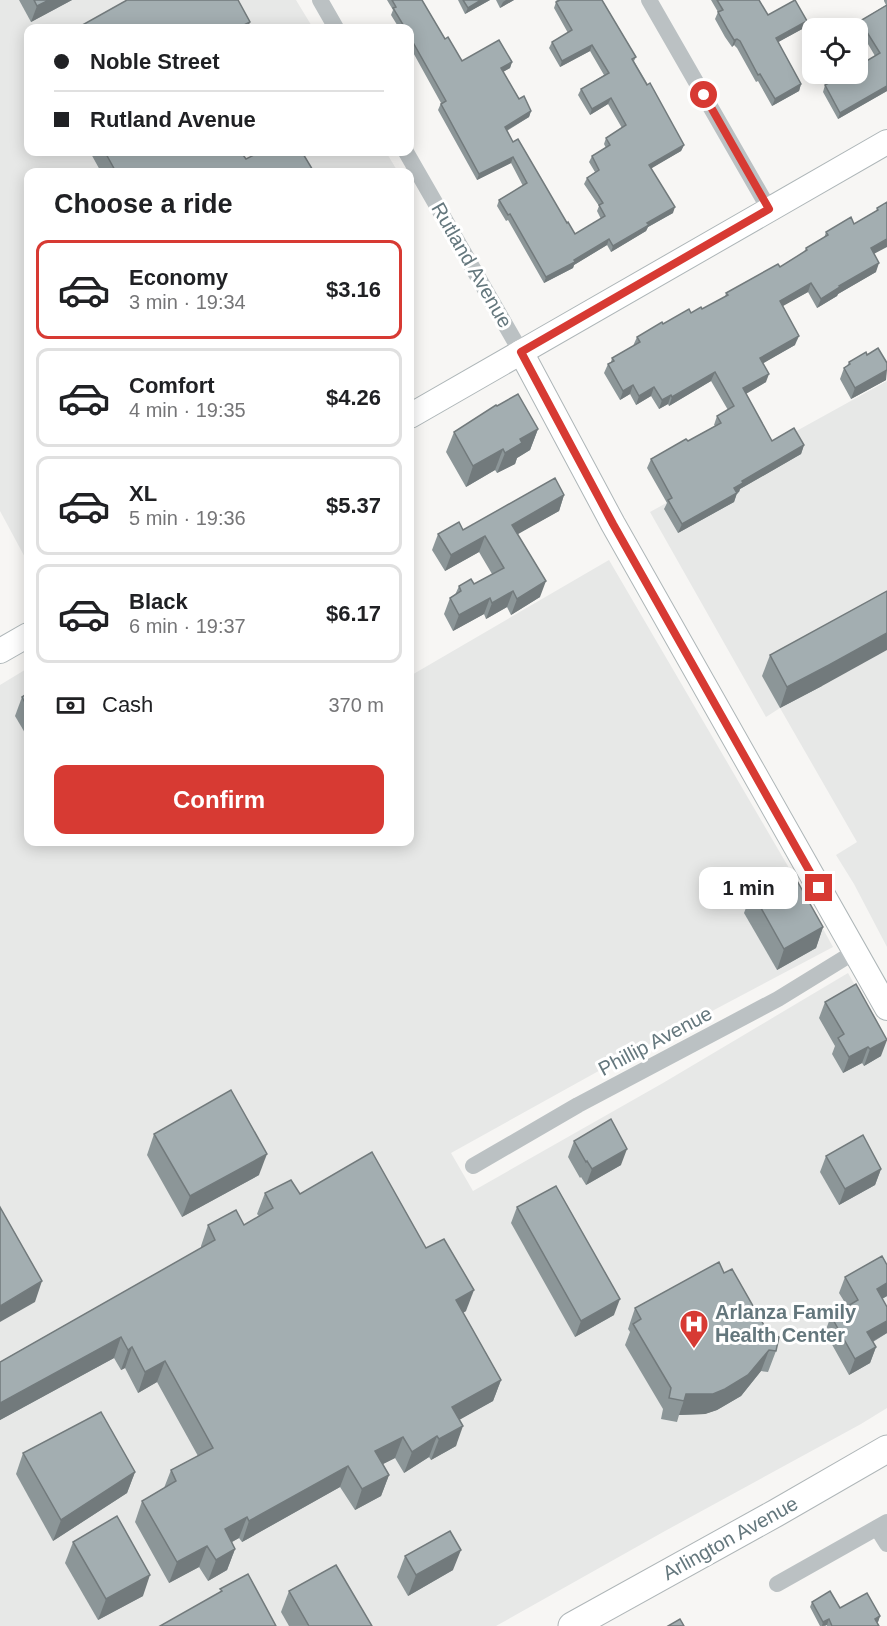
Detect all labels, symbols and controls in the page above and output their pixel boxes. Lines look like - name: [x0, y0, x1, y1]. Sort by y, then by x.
- map controls: [802, 18, 868, 84]
- button: locate: [802, 18, 868, 84]
- text: Noble Street: [90, 49, 220, 74]
- route start: [690, 81, 717, 108]
- text: Rutland Avenue: [90, 107, 256, 132]
- text: Choose a ride: [54, 189, 233, 219]
- street label: Rutland Avenue: [427, 199, 517, 331]
- icon: car: [57, 263, 111, 317]
- text: Economy: [129, 265, 228, 290]
- text: $3.16: [326, 277, 381, 302]
- text: 3 min · 19:34: [129, 291, 246, 313]
- icon: car: [57, 371, 111, 425]
- text: Comfort: [129, 373, 215, 398]
- text: $4.26: [326, 385, 381, 410]
- text: 4 min · 19:35: [129, 399, 246, 421]
- icon: car: [57, 479, 111, 533]
- text: XL: [129, 481, 157, 506]
- text: $5.37: [326, 493, 381, 518]
- text: 5 min · 19:36: [129, 507, 246, 529]
- icon: car: [57, 587, 111, 641]
- text: Black: [129, 589, 188, 614]
- text: $6.17: [326, 601, 381, 626]
- text: 6 min · 19:37: [129, 615, 246, 637]
- icon: cash: [54, 689, 87, 722]
- text: Cash: [102, 692, 153, 717]
- text: 370 m: [328, 694, 384, 716]
- button: Confirm: [54, 765, 384, 834]
- callout: 1 min: [699, 867, 798, 909]
- route end: [805, 874, 832, 901]
- text: 1 min: [722, 877, 775, 899]
- street label: Phillip Avenue: [595, 1002, 715, 1080]
- place label: Arlanza Family Health Center: [715, 1301, 857, 1346]
- hospital icon: Arlanza Family Health Center: [678, 1308, 710, 1350]
- street label: Arlington Avenue: [659, 1492, 801, 1584]

